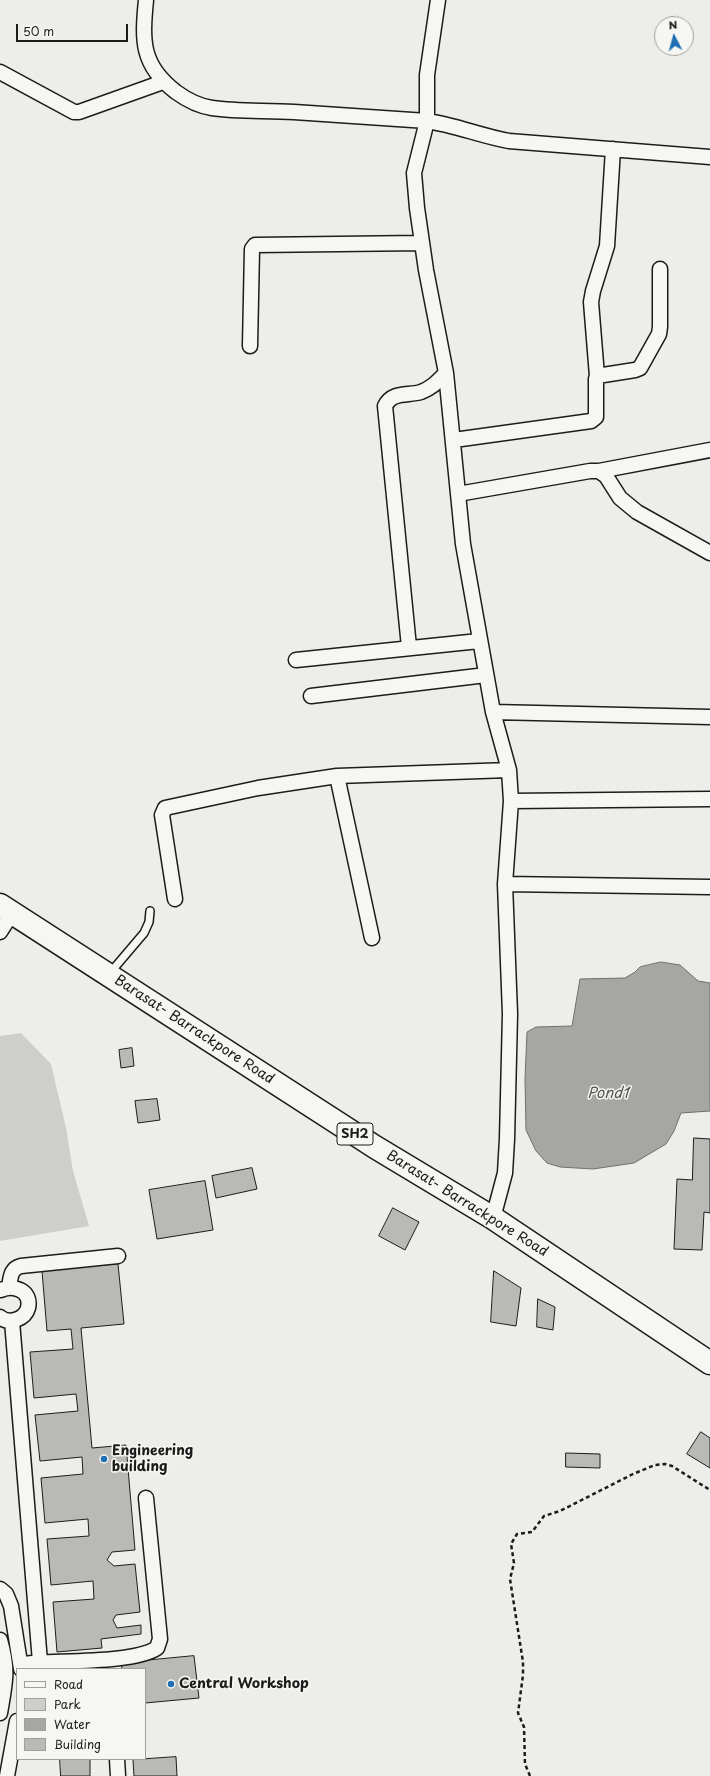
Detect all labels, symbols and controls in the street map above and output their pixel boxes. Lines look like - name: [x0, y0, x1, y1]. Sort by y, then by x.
- scale bar: [18, 16, 130, 42]
- north arrow: [654, 16, 694, 56]
- text: N: [668, 16, 678, 33]
- text: 50 m: [23, 22, 54, 40]
- street label: Barasat- Barrackpore Road: [111, 972, 277, 1088]
- water label: Pond1: [587, 1085, 629, 1103]
- road number: SH2: [337, 1123, 373, 1145]
- street label: Barasat- Barrackpore Road: [383, 1147, 551, 1261]
- place label: Engineering building: [112, 1443, 193, 1476]
- marker: Engineering building: [99, 1454, 109, 1464]
- legend: [16, 1668, 146, 1760]
- text: Road: [54, 1675, 83, 1693]
- place label: Central Workshop: [179, 1676, 309, 1692]
- marker: Central Workshop: [166, 1679, 176, 1689]
- text: Park: [54, 1695, 81, 1713]
- text: Water: [54, 1715, 90, 1733]
- text: Building: [54, 1735, 101, 1753]

